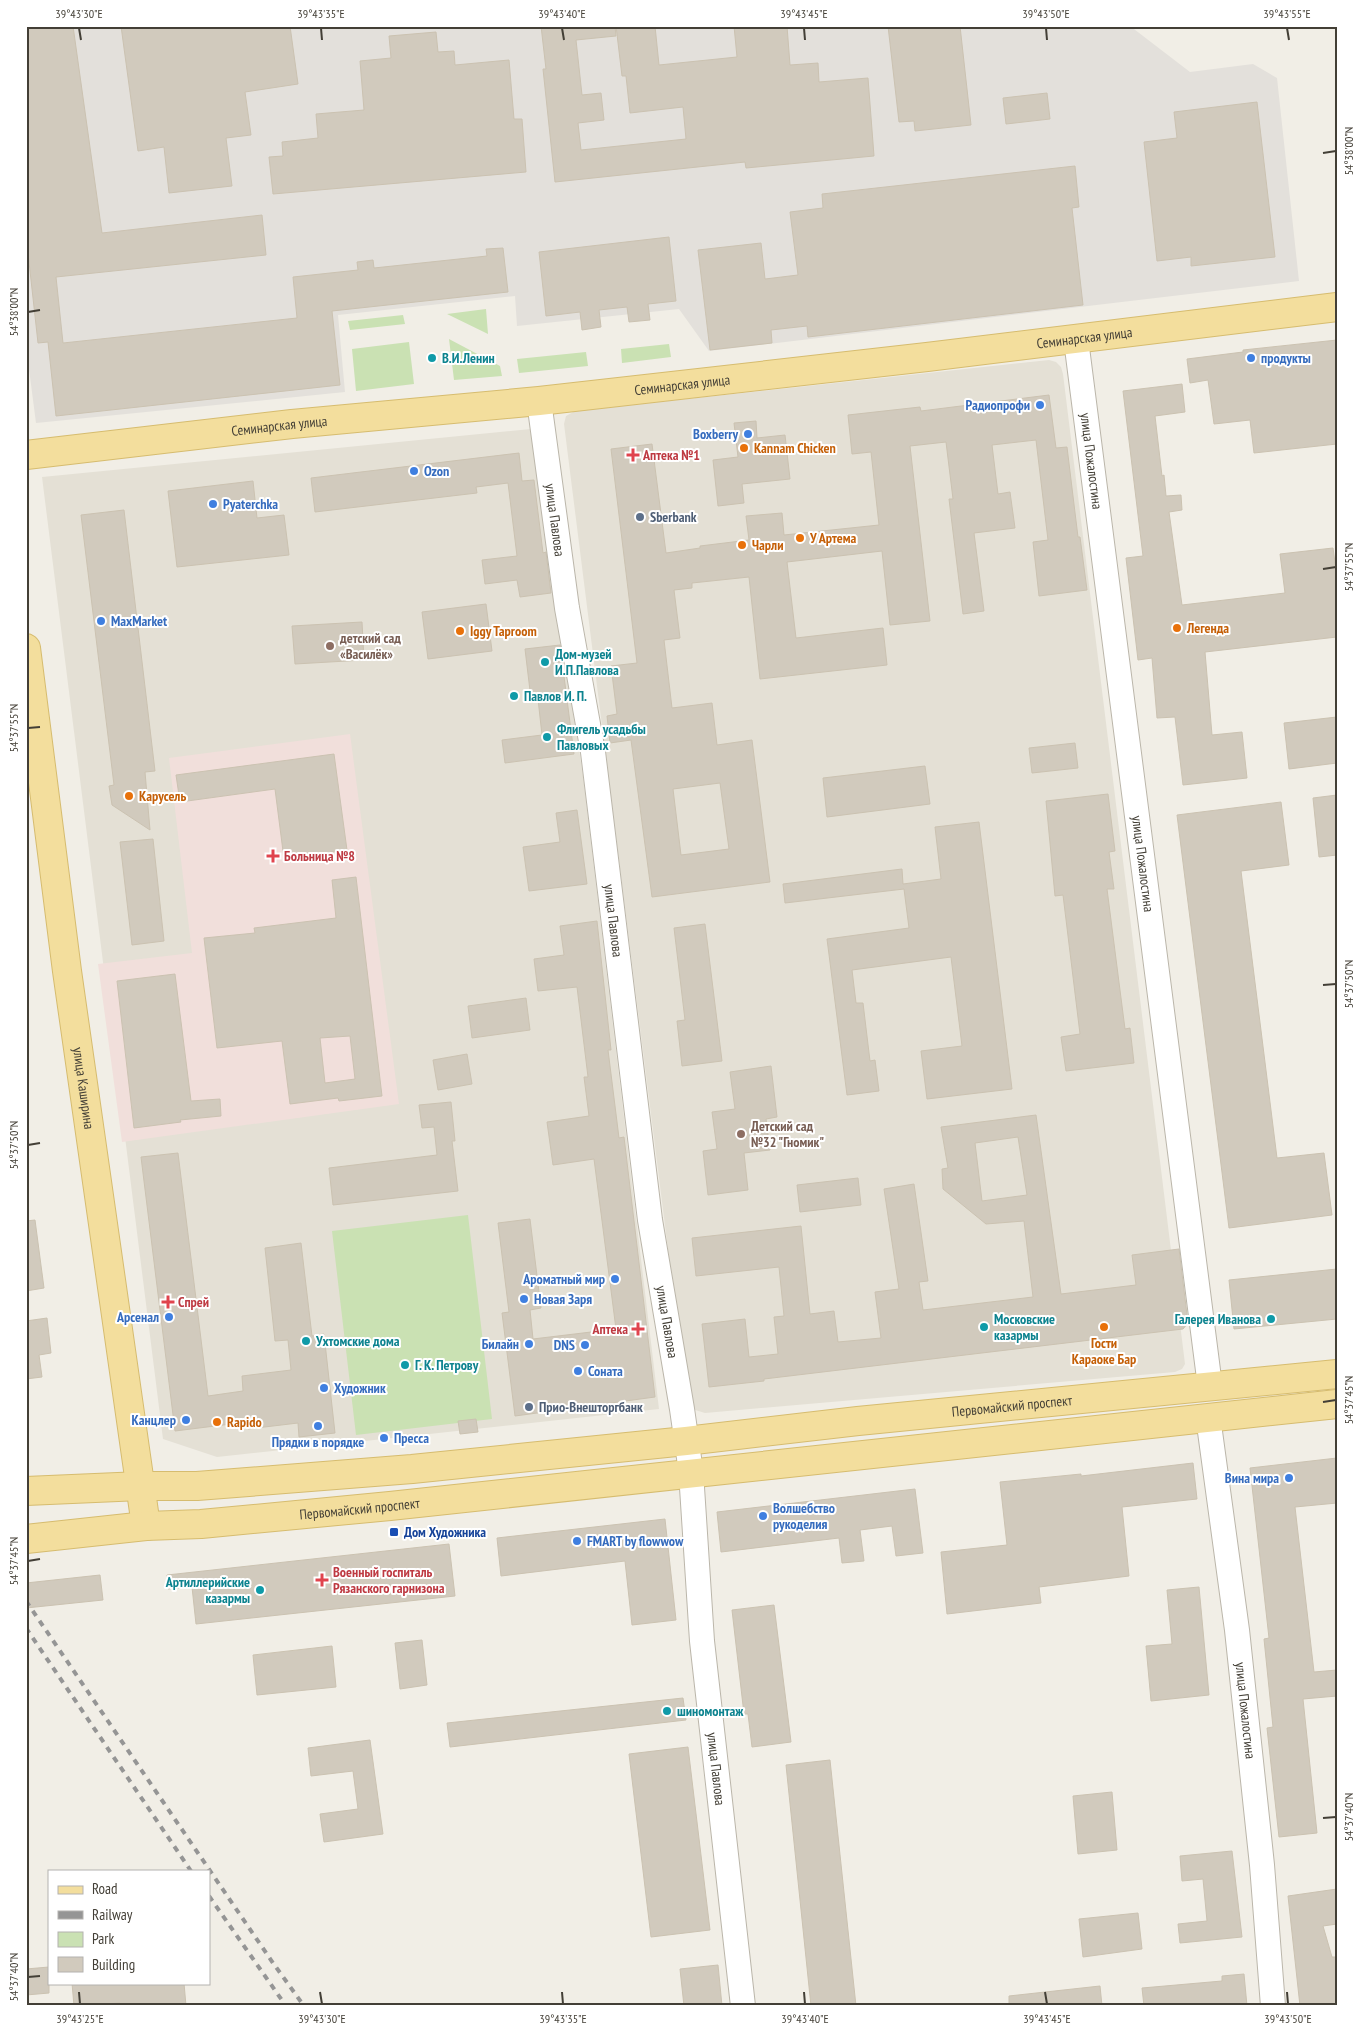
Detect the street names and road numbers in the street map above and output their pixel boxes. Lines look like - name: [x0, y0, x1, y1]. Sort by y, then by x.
- street label: Семинарская улица: [1036, 323, 1133, 353]
- street label: Семинарская улица: [633, 370, 731, 399]
- street label: Семинарская улица: [230, 412, 328, 440]
- street label: улица Пожалостина: [1076, 412, 1107, 510]
- street label: улица Павлова: [541, 482, 569, 557]
- street label: улица Пожалостина: [1128, 814, 1158, 913]
- street label: улица Павлова: [600, 883, 627, 958]
- street label: улица Каширина: [69, 1046, 98, 1130]
- street label: улица Павлова: [652, 1284, 682, 1360]
- street label: Первомайский проспект: [951, 1391, 1073, 1421]
- street label: Первомайский проспект: [299, 1494, 421, 1524]
- street label: улица Пожалостина: [1231, 1661, 1260, 1760]
- street label: улица Павлова: [703, 1731, 729, 1806]

